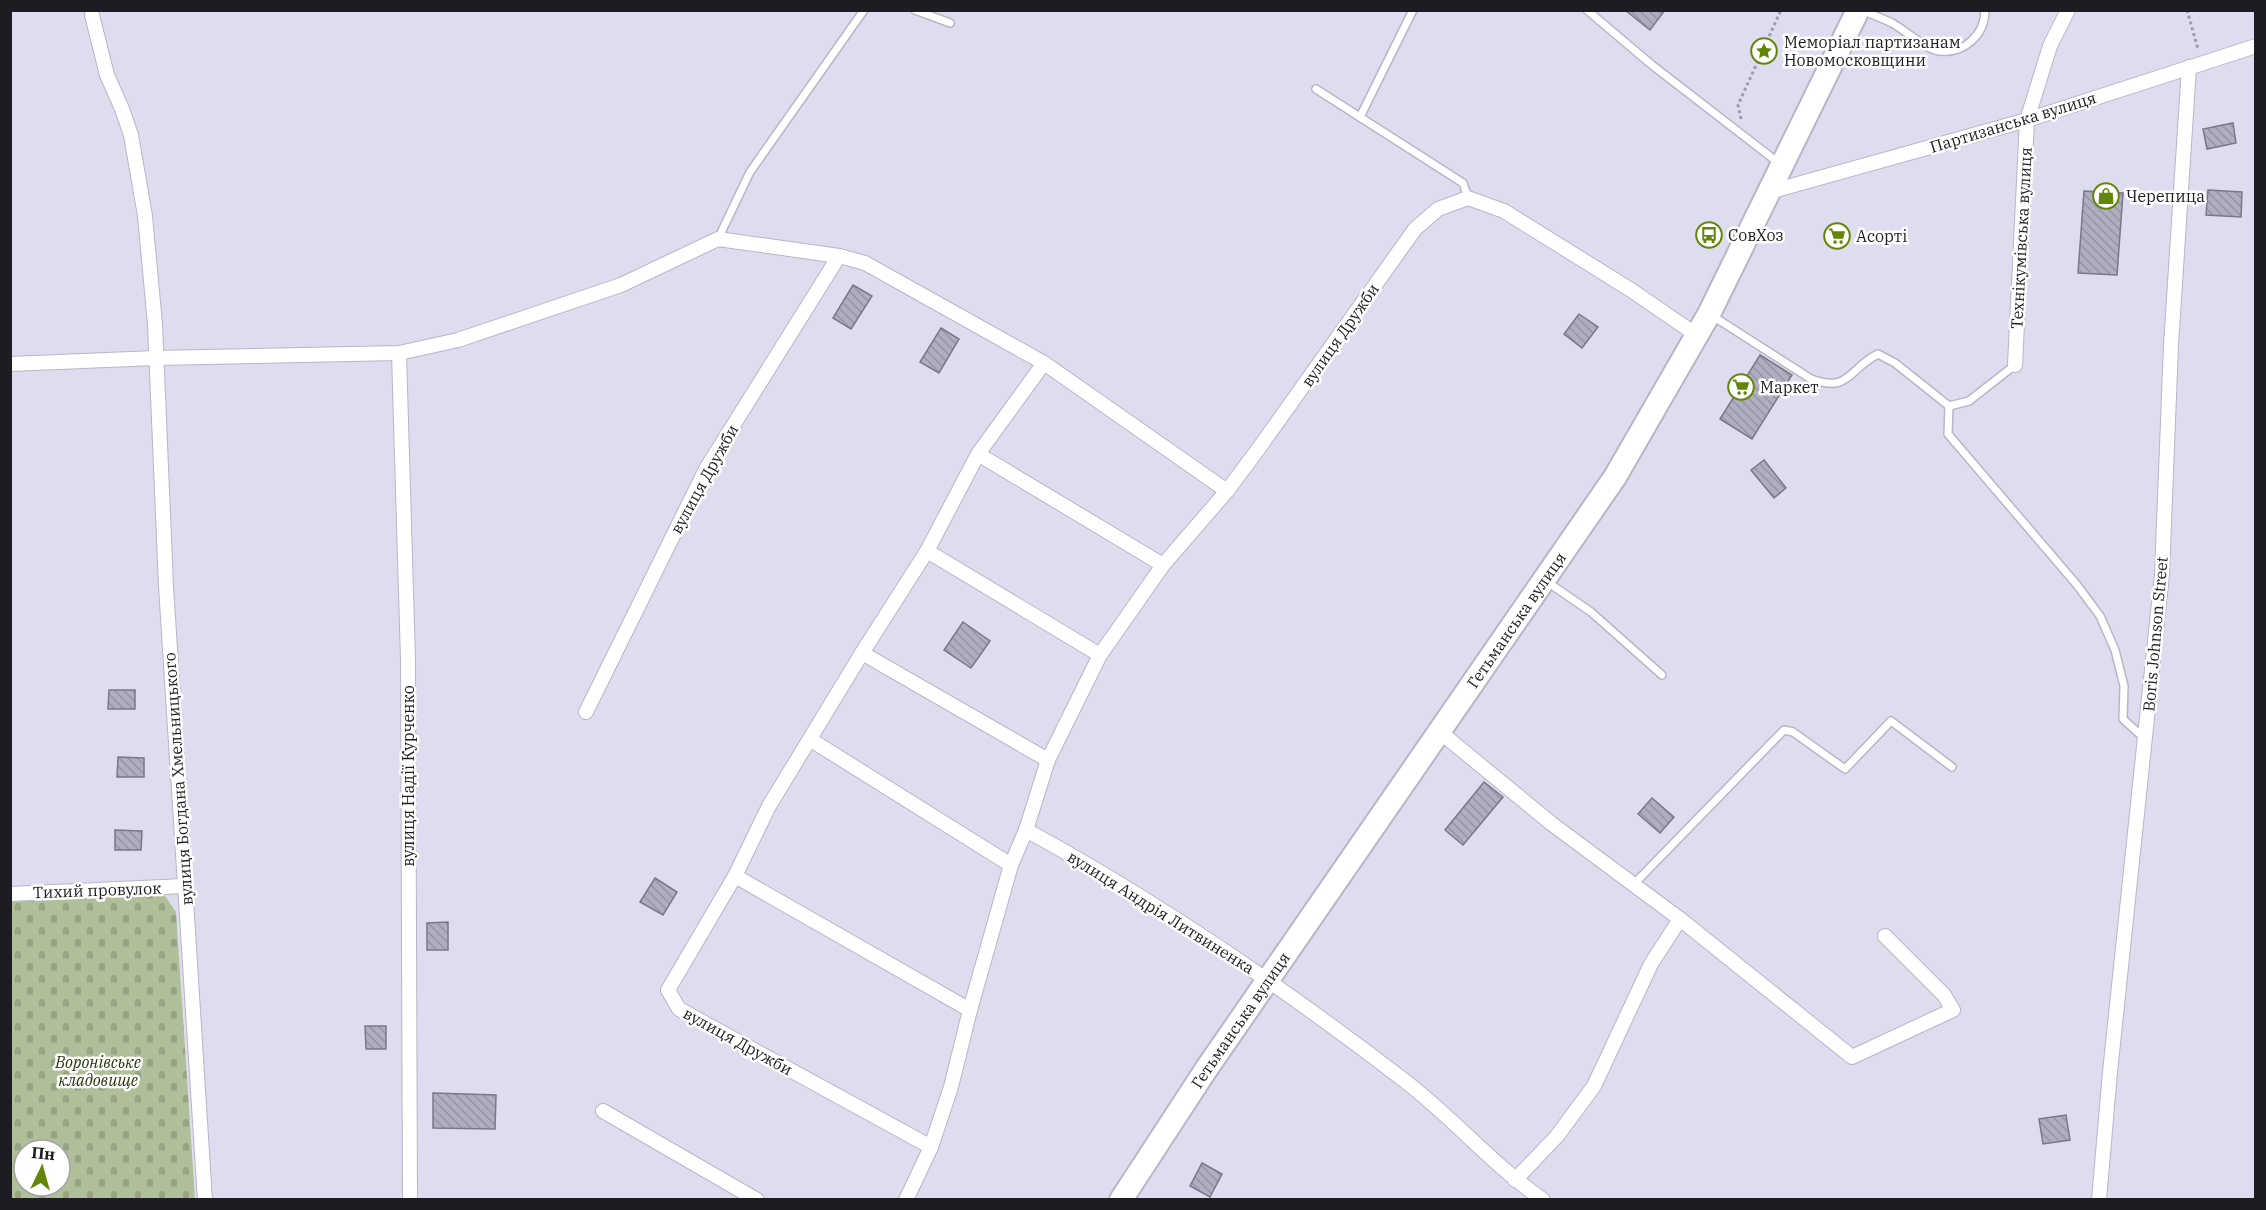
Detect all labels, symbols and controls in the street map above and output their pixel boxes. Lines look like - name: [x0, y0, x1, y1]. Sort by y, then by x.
- place label: Меморіал партизанам Новомосковщини: [1784, 32, 1961, 70]
- place icon: Меморіал партизанам Новомосковщини: [1749, 36, 1779, 66]
- street label: Партизанська вулиця: [1927, 87, 2099, 157]
- street label: Технікумівська вулиця: [2006, 146, 2036, 330]
- shop icon: Черепица: [2091, 181, 2121, 211]
- place label: Черепица: [2126, 186, 2205, 206]
- bus stop icon: СовХоз: [1694, 220, 1724, 250]
- supermarket icon: Асорті: [1822, 221, 1852, 251]
- place label: СовХоз: [1728, 225, 1784, 245]
- place label: Асорті: [1856, 226, 1907, 246]
- street label: вулиця Дружби: [1297, 279, 1383, 391]
- supermarket icon: Маркет: [1726, 372, 1756, 402]
- place label: Маркет: [1760, 377, 1819, 397]
- street label: вулиця Дружби: [666, 421, 742, 537]
- street label: Гетьманська вулиця: [1462, 548, 1570, 692]
- street label: Boris Johnson Street: [2138, 555, 2172, 712]
- street label: вулиця Богдана Хмельницького: [159, 652, 197, 906]
- street label: вулиця Надії Курченко: [398, 685, 418, 867]
- street label: вулиця Андрія Литвиненка: [1064, 846, 1258, 978]
- street label: Тихий провулок: [32, 878, 162, 902]
- street label: Гетьманська вулиця: [1187, 948, 1294, 1092]
- street label: вулиця Дружби: [680, 1003, 796, 1079]
- park label: Воронівське кладовище: [54, 1052, 141, 1090]
- north arrow: [12, 1138, 72, 1198]
- text: Пн: [31, 1142, 56, 1164]

